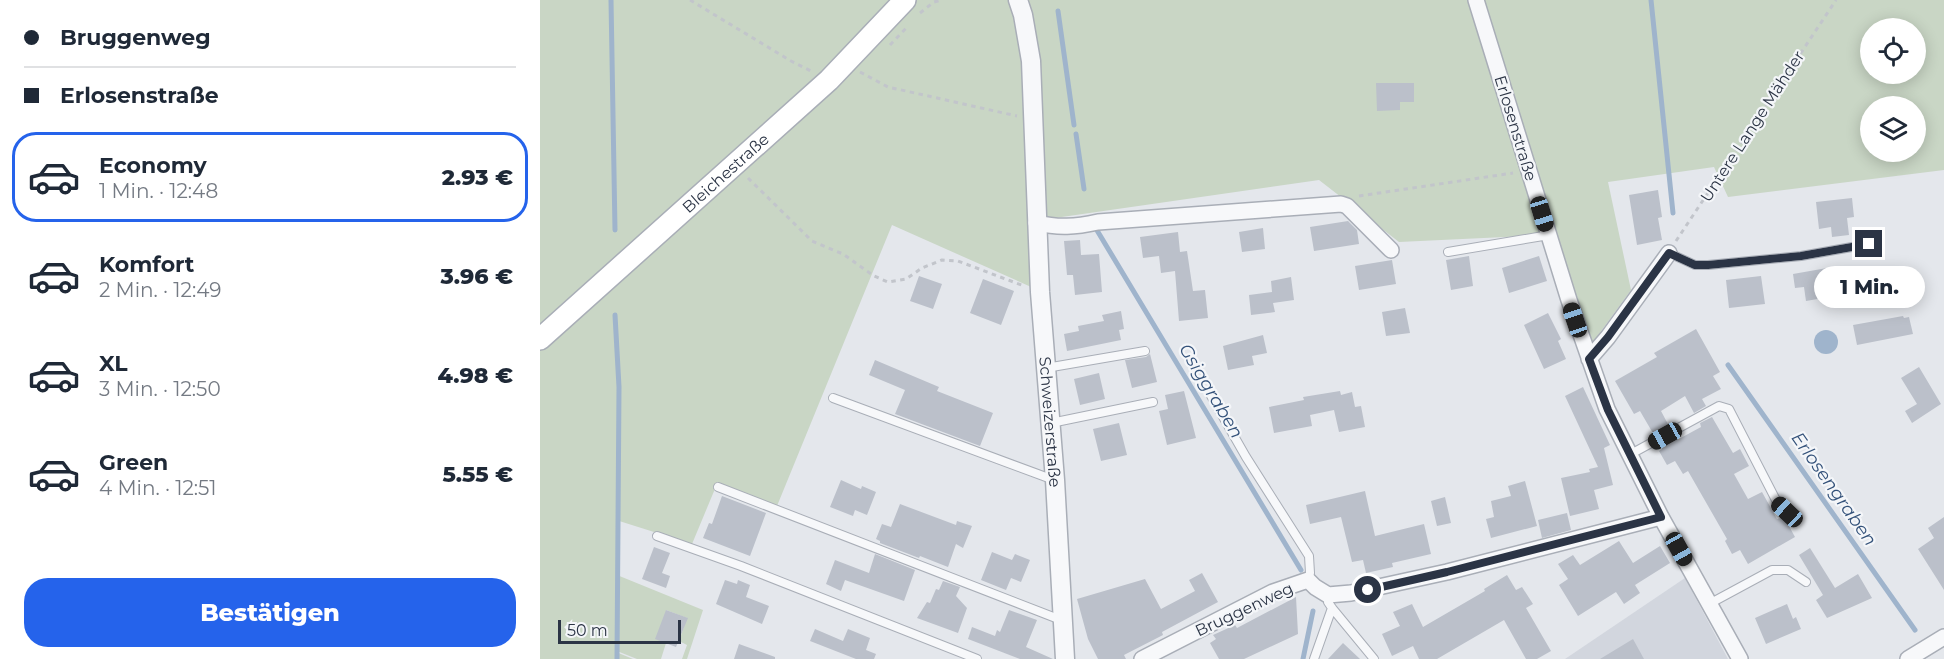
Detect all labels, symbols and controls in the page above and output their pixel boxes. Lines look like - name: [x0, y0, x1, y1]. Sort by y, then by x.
- map controls: [1860, 18, 1926, 162]
- button: locate: [1860, 18, 1926, 84]
- text: Bruggenweg: [60, 24, 211, 51]
- street label: Untere Lange Mähder: [1696, 47, 1808, 205]
- street label: Erlosenstraße: [1490, 73, 1541, 183]
- text: Erlosenstraße: [60, 82, 219, 109]
- button: layers: [1860, 96, 1926, 162]
- street label: Bleichestraße: [679, 130, 773, 217]
- icon: car: [27, 150, 81, 204]
- text: Economy: [99, 152, 207, 179]
- text: 2.93 €: [442, 164, 513, 191]
- text: 1 Min. · 12:48: [99, 179, 218, 203]
- car: [1528, 194, 1556, 234]
- route end: [1855, 230, 1882, 257]
- icon: car: [27, 249, 81, 303]
- text: Komfort: [99, 251, 194, 278]
- text: 3.96 €: [441, 263, 513, 290]
- callout: 1 Min.: [1814, 265, 1924, 307]
- text: 1 Min.: [1840, 275, 1899, 299]
- text: 2 Min. · 12:49: [99, 278, 221, 302]
- car: [1561, 300, 1589, 340]
- water label: Gsiggraben: [1174, 340, 1248, 442]
- icon: car: [27, 348, 81, 402]
- text: XL: [99, 350, 128, 377]
- street label: Schweizerstraße: [1035, 356, 1064, 488]
- text: 4.98 €: [438, 362, 513, 389]
- text: 3 Min. · 12:50: [99, 377, 221, 401]
- car: [1645, 419, 1685, 453]
- water label: Erlosengraben: [1787, 428, 1881, 550]
- icon: car: [27, 447, 81, 501]
- text: Green: [99, 449, 168, 476]
- text: 5.55 €: [442, 461, 513, 488]
- text: 4 Min. · 12:51: [99, 476, 217, 500]
- car: [1768, 493, 1806, 531]
- car: [1662, 529, 1696, 569]
- route start: [1354, 576, 1381, 603]
- button: Bestätigen: [24, 578, 516, 647]
- street label: Bruggenweg: [1192, 578, 1296, 640]
- scale bar: [558, 617, 681, 644]
- text: 50 m: [567, 621, 608, 640]

